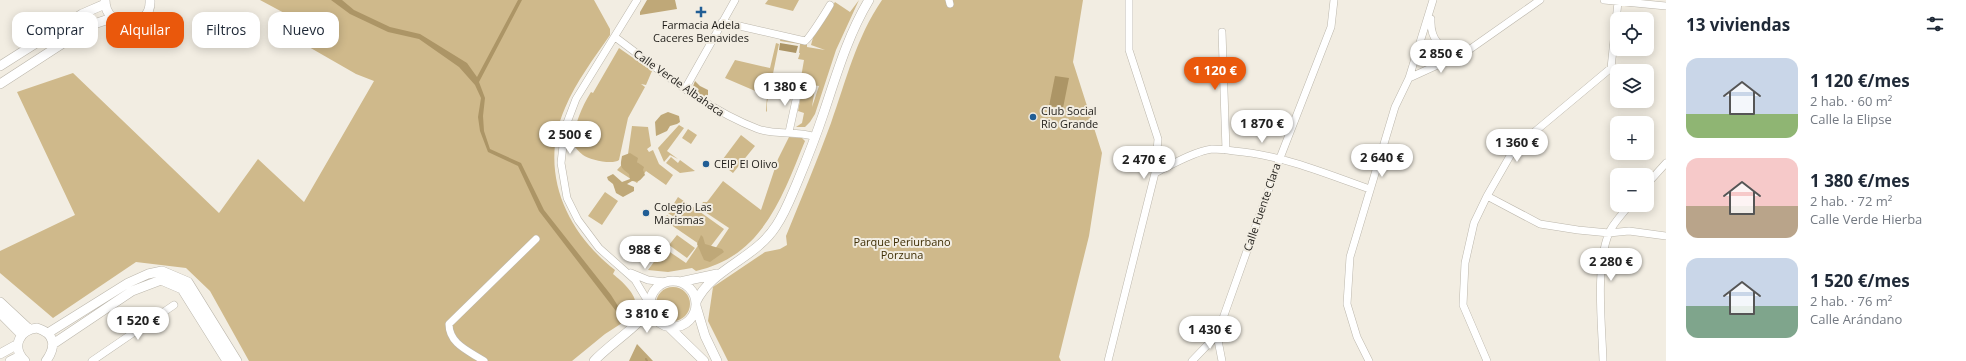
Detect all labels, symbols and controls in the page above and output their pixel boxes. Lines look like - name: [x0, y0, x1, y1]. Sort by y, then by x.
- marker: Farmacia Adela Caceres Benavides: [696, 7, 706, 17]
- chip: Comprar: [12, 12, 98, 48]
- chip: Alquilar: [106, 12, 184, 48]
- chip: Filtros: [192, 12, 260, 48]
- chip: Nuevo: [268, 12, 339, 48]
- map controls: [1610, 12, 1654, 212]
- button: locate: [1610, 12, 1654, 56]
- text: 13 viviendas: [1686, 13, 1790, 36]
- icon: filters: [1924, 13, 1946, 35]
- place label: Farmacia Adela Caceres Benavides: [653, 17, 749, 45]
- pin: 2 850 €: [1404, 40, 1478, 74]
- text: 2 850 €: [1419, 44, 1463, 62]
- street label: Calle Verde Albahaca: [631, 46, 728, 120]
- pin: 1 120 €: [1178, 57, 1252, 91]
- text: 1 120 €: [1193, 61, 1237, 79]
- button: layers: [1610, 64, 1654, 108]
- text: 1 120 €/mes: [1810, 69, 1910, 92]
- pin: 1 380 €: [748, 73, 822, 107]
- icon: home: [1718, 74, 1766, 122]
- text: 1 380 €: [763, 77, 807, 95]
- text: 2 hab. · 60 m²: [1810, 92, 1892, 110]
- place label: Club Social Rio Grande: [1041, 103, 1098, 131]
- pin: 1 870 €: [1225, 110, 1299, 144]
- text: Calle la Elipse: [1810, 110, 1892, 128]
- marker: Club Social Rio Grande: [1028, 112, 1038, 122]
- text: 1 870 €: [1240, 114, 1284, 132]
- button: +: [1610, 116, 1654, 160]
- pin: 2 500 €: [533, 121, 607, 155]
- text: 2 500 €: [548, 125, 592, 143]
- pin: 1 360 €: [1480, 129, 1554, 163]
- text: 1 360 €: [1495, 133, 1539, 151]
- pin: 2 640 €: [1345, 144, 1419, 178]
- pin: 2 470 €: [1107, 146, 1181, 180]
- text: 2 640 €: [1360, 148, 1404, 166]
- text: 2 470 €: [1122, 150, 1166, 168]
- place label: CEIP El Olivo: [714, 156, 778, 171]
- marker: CEIP El Olivo: [701, 159, 711, 169]
- street label: Calle Fuente Clara: [1239, 161, 1284, 253]
- button: −: [1610, 168, 1654, 212]
- text: 1 380 €/mes: [1810, 169, 1910, 192]
- icon: home: [1718, 174, 1766, 222]
- text: 2 hab. · 72 m²: [1810, 192, 1892, 210]
- place label: Colegio Las Marismas: [654, 199, 712, 227]
- marker: Colegio Las Marismas: [641, 208, 651, 218]
- text: Calle Verde Hierba: [1810, 210, 1922, 228]
- park label: Parque Periurbano Porzuna: [853, 234, 951, 262]
- pin: 988 €: [617, 236, 673, 270]
- text: 988 €: [628, 240, 662, 258]
- pin: 2 280 €: [1574, 248, 1648, 282]
- text: 2 280 €: [1589, 252, 1633, 270]
- text: 1 520 €/mes: [1810, 269, 1910, 292]
- icon: home: [1718, 274, 1766, 322]
- text: 2 hab. · 76 m²: [1810, 292, 1892, 310]
- pin: 3 810 €: [610, 300, 684, 334]
- text: 3 810 €: [625, 304, 669, 322]
- pin: 1 520 €: [101, 307, 175, 341]
- text: Calle Arándano: [1810, 310, 1902, 328]
- text: 1 520 €: [116, 311, 160, 329]
- pin: 1 430 €: [1173, 316, 1247, 350]
- text: 1 430 €: [1188, 320, 1232, 338]

